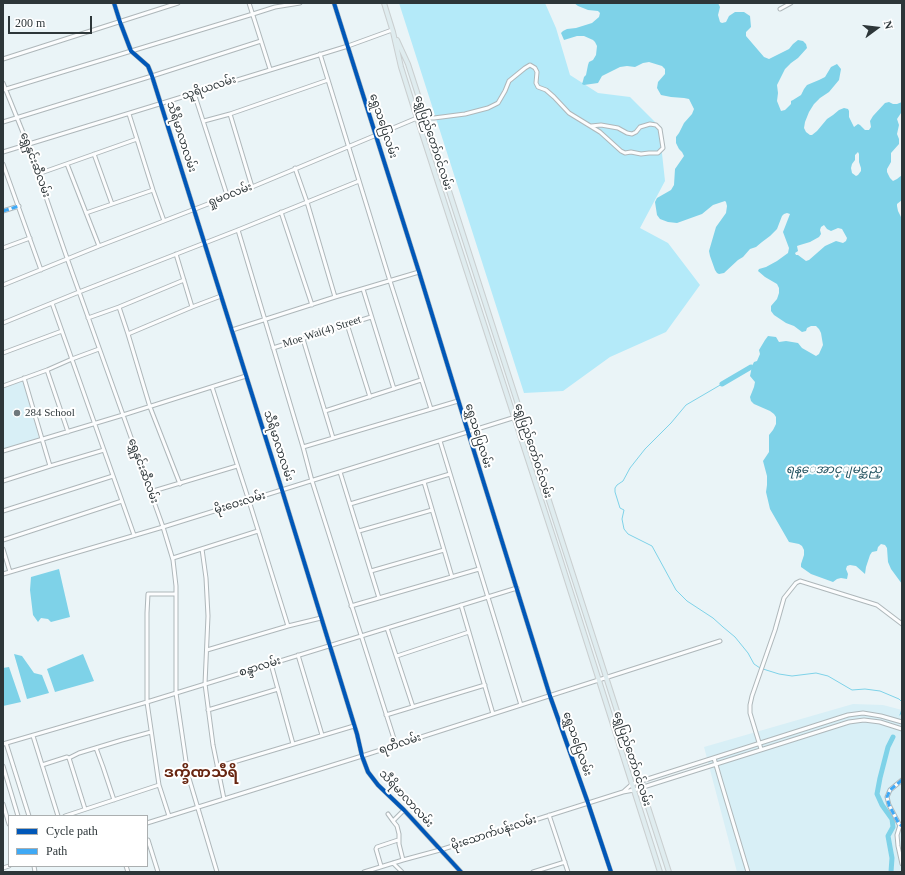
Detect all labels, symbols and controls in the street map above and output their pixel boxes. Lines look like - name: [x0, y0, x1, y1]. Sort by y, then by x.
- scale bar: [10, 8, 94, 34]
- north arrow: [857, 8, 897, 48]
- text: 200 m: [15, 16, 45, 30]
- text: N: [882, 19, 895, 30]
- street label: သူရိယလမ်း: [180, 73, 238, 103]
- street label: ရွှေသပြေလမ်း: [366, 92, 400, 160]
- street label: ရွှေပြည်တော်ဝင်လမ်း: [411, 94, 455, 192]
- street label: သီရိမာလာလမ်း: [163, 100, 199, 174]
- street label: ရွှေနှင်းဆီလမ်း: [17, 131, 53, 199]
- street label: ရှုမဝလမ်း: [206, 180, 254, 210]
- street label: Moe Wai(4) Street: [281, 313, 363, 351]
- street label: ရွှေသပြေလမ်း: [462, 402, 494, 470]
- street label: ရွှေပြည်တော်ဝင်လမ်း: [511, 402, 555, 500]
- place label: 284 School: [25, 406, 75, 420]
- marker: 284 School: [12, 408, 22, 418]
- street label: သီရိမာလာလမ်း: [260, 409, 296, 483]
- street label: ရွှေနှင်းဆီလမ်း: [125, 437, 161, 505]
- water label: ရန္ေအာင္ျမင္ဆည္: [786, 463, 882, 477]
- street label: မိုးဝေးလမ်း: [213, 489, 267, 517]
- street label: စန္ဒာလမ်း: [238, 654, 282, 680]
- street label: ရွှေသပြေလမ်း: [560, 710, 594, 778]
- street label: ရွှေပြည်တော်ဝင်လမ်း: [610, 710, 654, 808]
- street label: ရတီလမ်း: [377, 731, 423, 757]
- district label: ဒက္ခိဏသီရိ: [164, 764, 238, 782]
- street label: သီရိမာလာလမ်း: [376, 768, 436, 830]
- street label: မိုးသောက်ပန်းလမ်း: [450, 813, 538, 853]
- legend: [8, 815, 148, 867]
- text: Cycle path: [46, 824, 98, 838]
- text: Path: [46, 844, 67, 858]

